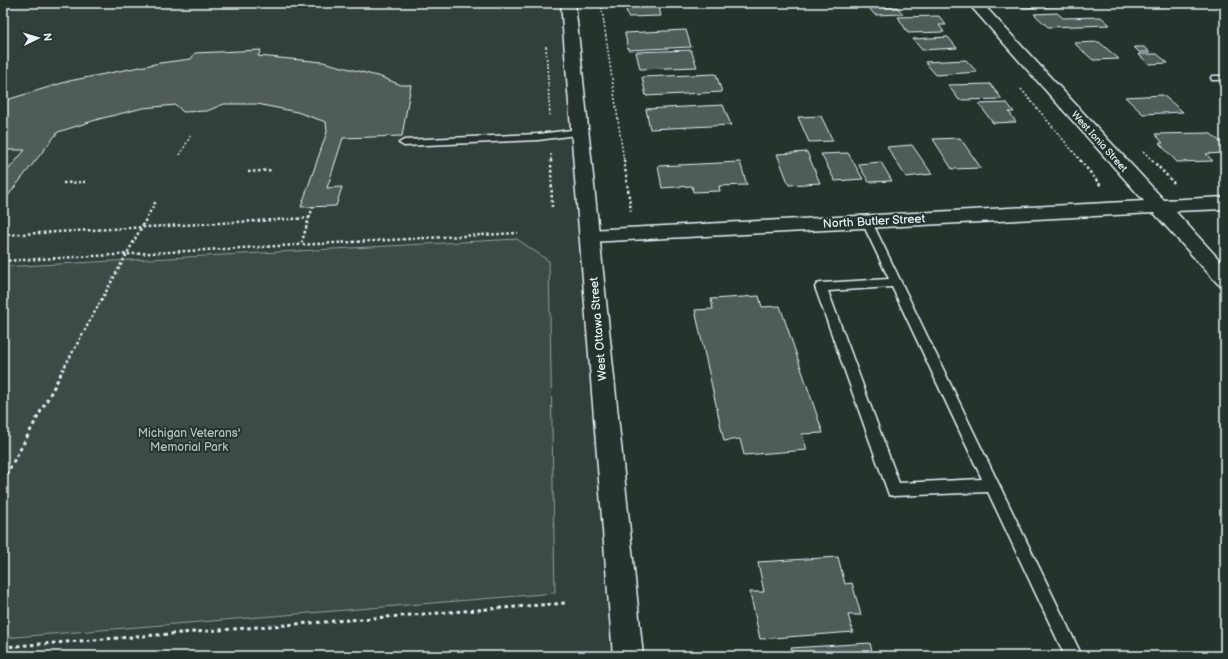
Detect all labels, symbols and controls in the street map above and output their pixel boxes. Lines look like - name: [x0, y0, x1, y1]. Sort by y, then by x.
- north arrow: [18, 18, 58, 58]
- text: N: [41, 32, 54, 42]
- street label: West Ionia Street: [1069, 109, 1130, 175]
- street label: North Butler Street: [822, 211, 926, 232]
- street label: West Ottawa Street: [586, 276, 610, 381]
- park label: Michigan Veterans' Memorial Park: [138, 426, 241, 455]

